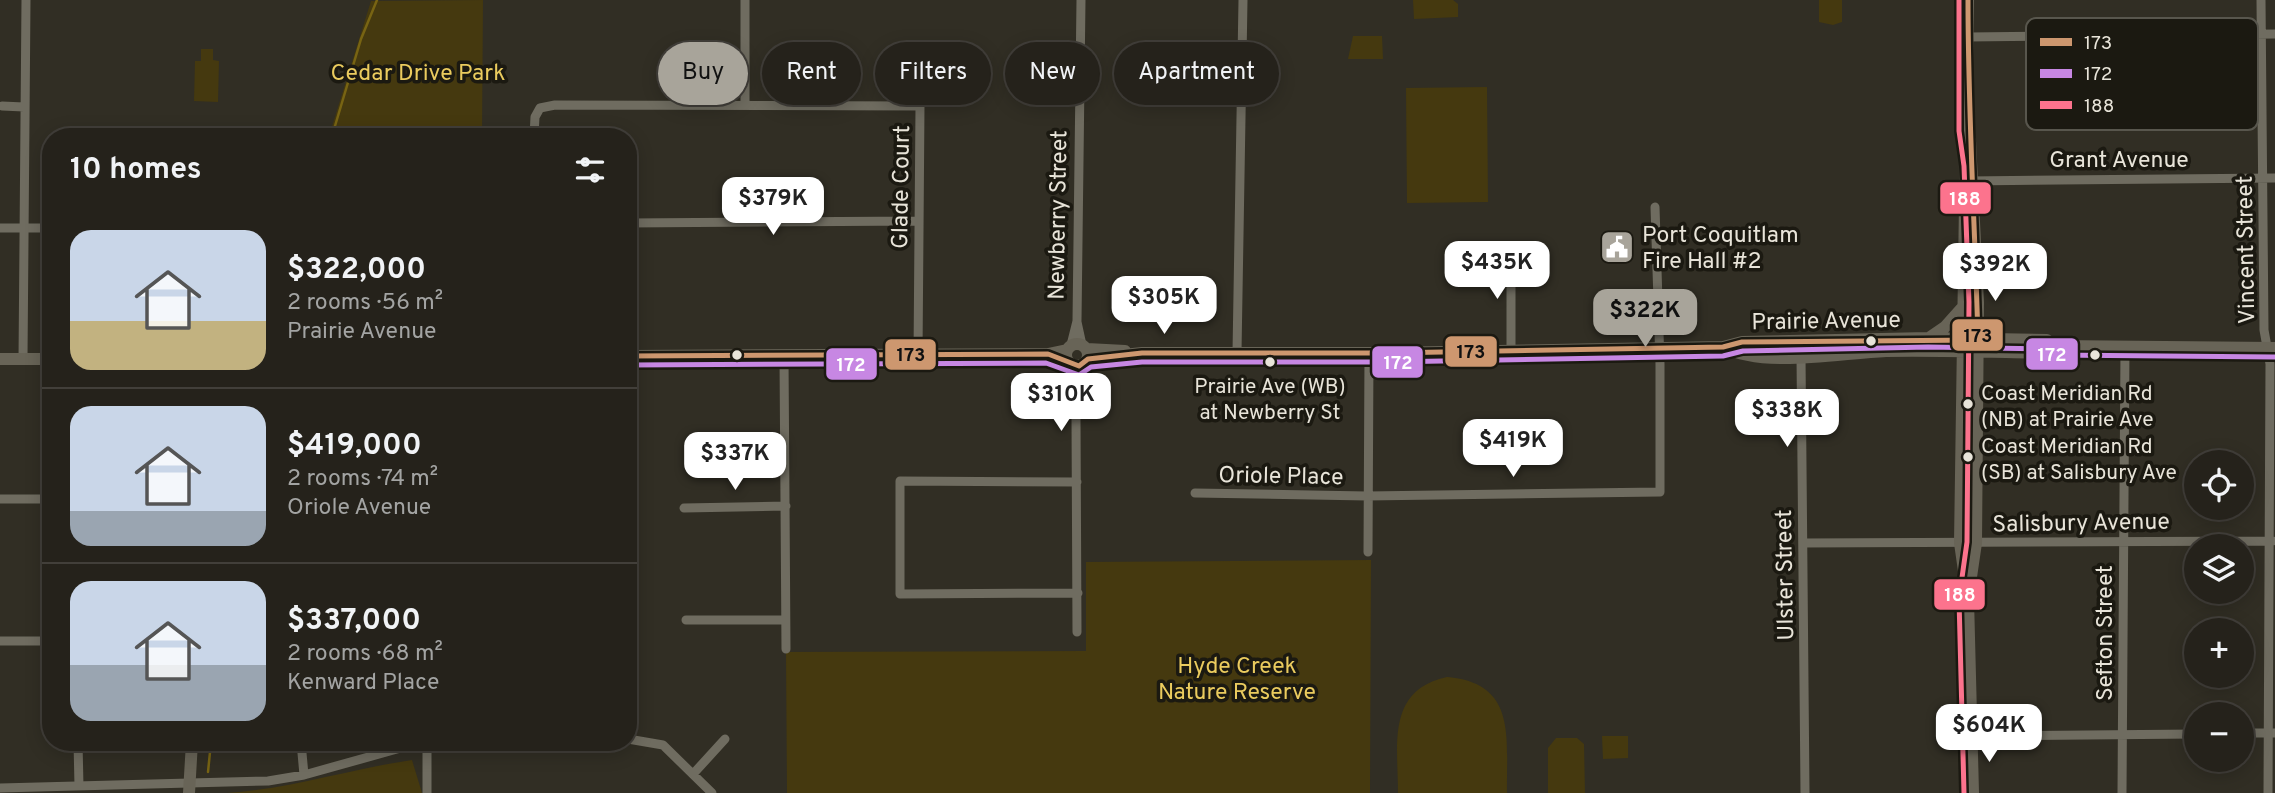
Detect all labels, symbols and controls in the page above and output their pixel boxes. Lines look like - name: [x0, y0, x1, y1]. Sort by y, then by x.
- legend: [2026, 18, 2258, 130]
- text: 173: [2084, 32, 2112, 56]
- chip: Buy: [658, 42, 748, 105]
- chip: Rent: [762, 42, 861, 105]
- chip: Filters: [875, 42, 991, 105]
- chip: New: [1005, 42, 1100, 105]
- chip: Apartment: [1114, 42, 1279, 105]
- park label: Cedar Drive Park: [331, 60, 505, 89]
- text: 172: [2084, 63, 2112, 87]
- text: 188: [2084, 95, 2114, 119]
- street label: Glade Court: [887, 125, 918, 249]
- street label: Newberry Street: [1044, 130, 1075, 300]
- street label: Grant Avenue: [2049, 147, 2189, 176]
- icon: filters: [571, 151, 609, 189]
- text: 10 homes: [70, 152, 201, 189]
- street label: Vincent Street: [2232, 175, 2263, 324]
- pin: $379K: [724, 177, 822, 237]
- line badge: 188: [1939, 181, 1992, 215]
- text: $379K: [738, 185, 808, 214]
- text: 188: [1949, 188, 1981, 212]
- place label: Port Coquitlam Fire Hall #2: [1642, 222, 1799, 277]
- public building icon: Port Coquitlam Fire Hall #2: [1598, 228, 1636, 266]
- pin: $435K: [1448, 242, 1546, 301]
- pin: $392K: [1946, 244, 2044, 303]
- text: $435K: [1461, 249, 1533, 278]
- text: $392K: [1959, 251, 2031, 280]
- text: $322,000: [287, 252, 426, 289]
- icon: home: [126, 258, 210, 342]
- pin: $305K: [1115, 276, 1213, 336]
- text: $305K: [1128, 284, 1200, 313]
- text: 2 rooms · 56 m²: [287, 289, 443, 318]
- pin: $322K: [1596, 290, 1694, 349]
- text: $322K: [1609, 297, 1681, 326]
- street label: Prairie Avenue: [1751, 307, 1901, 338]
- text: Prairie Avenue: [287, 318, 436, 347]
- line badge: 173: [1951, 318, 2004, 352]
- text: 173: [1964, 325, 1992, 349]
- unlabelled marker: [1864, 334, 1878, 348]
- line badge: 173: [1444, 335, 1498, 368]
- line badge: 172: [2025, 337, 2079, 371]
- line badge: 173: [884, 338, 937, 371]
- text: 173: [1457, 341, 1485, 365]
- text: 173: [897, 344, 925, 368]
- text: 172: [2037, 344, 2067, 368]
- line badge: 172: [1371, 345, 1424, 379]
- line badge: 172: [825, 347, 878, 381]
- unlabelled marker: [730, 348, 744, 362]
- unlabelled marker: [2088, 348, 2102, 362]
- text: 172: [1383, 352, 1413, 376]
- text: 172: [836, 354, 866, 378]
- marker: Prairie Ave (WB) at Newberry St: [1263, 355, 1277, 369]
- pin: $310K: [1012, 374, 1110, 433]
- place label: Prairie Ave (WB) at Newberry St: [1194, 374, 1346, 427]
- text: $310K: [1027, 381, 1095, 410]
- place label: Coast Meridian Rd (NB) at Prairie Ave: [1981, 381, 2154, 434]
- pin: $338K: [1738, 390, 1836, 449]
- text: $338K: [1751, 397, 1823, 426]
- marker: Coast Meridian Rd (NB) at Prairie Ave: [1961, 397, 1975, 411]
- pin: $419K: [1464, 420, 1562, 479]
- text: $419K: [1479, 427, 1547, 456]
- text: $419,000: [287, 428, 422, 465]
- pin: $337K: [686, 433, 784, 492]
- icon: home: [126, 434, 210, 518]
- place label: Coast Meridian Rd (SB) at Salisbury Ave: [1981, 434, 2177, 487]
- text: $337K: [700, 440, 770, 469]
- marker: Coast Meridian Rd (SB) at Salisbury Ave: [1961, 450, 1975, 464]
- map controls: [2184, 450, 2254, 772]
- button: locate: [2184, 450, 2254, 520]
- street label: Oriole Place: [1218, 462, 1344, 493]
- text: 2 rooms · 74 m²: [287, 465, 438, 494]
- text: Oriole Avenue: [287, 494, 431, 523]
- street label: Salisbury Avenue: [1992, 508, 2170, 541]
- street label: Ulster Street: [1771, 509, 1802, 641]
- button: layers: [2184, 534, 2254, 604]
- street label: Sefton Street: [2092, 565, 2121, 701]
- line badge: 188: [1933, 578, 1986, 611]
- text: 188: [1944, 584, 1976, 608]
- text: $337,000: [287, 603, 421, 640]
- icon: home: [126, 609, 210, 693]
- button: +: [2184, 618, 2254, 688]
- text: 2 rooms · 68 m²: [287, 640, 443, 669]
- park label: Hyde Creek Nature Reserve: [1158, 653, 1316, 708]
- text: Kenward Place: [287, 669, 439, 698]
- button: −: [2184, 702, 2254, 772]
- pin: $604K: [1940, 704, 2038, 764]
- text: $604K: [1952, 712, 2026, 741]

